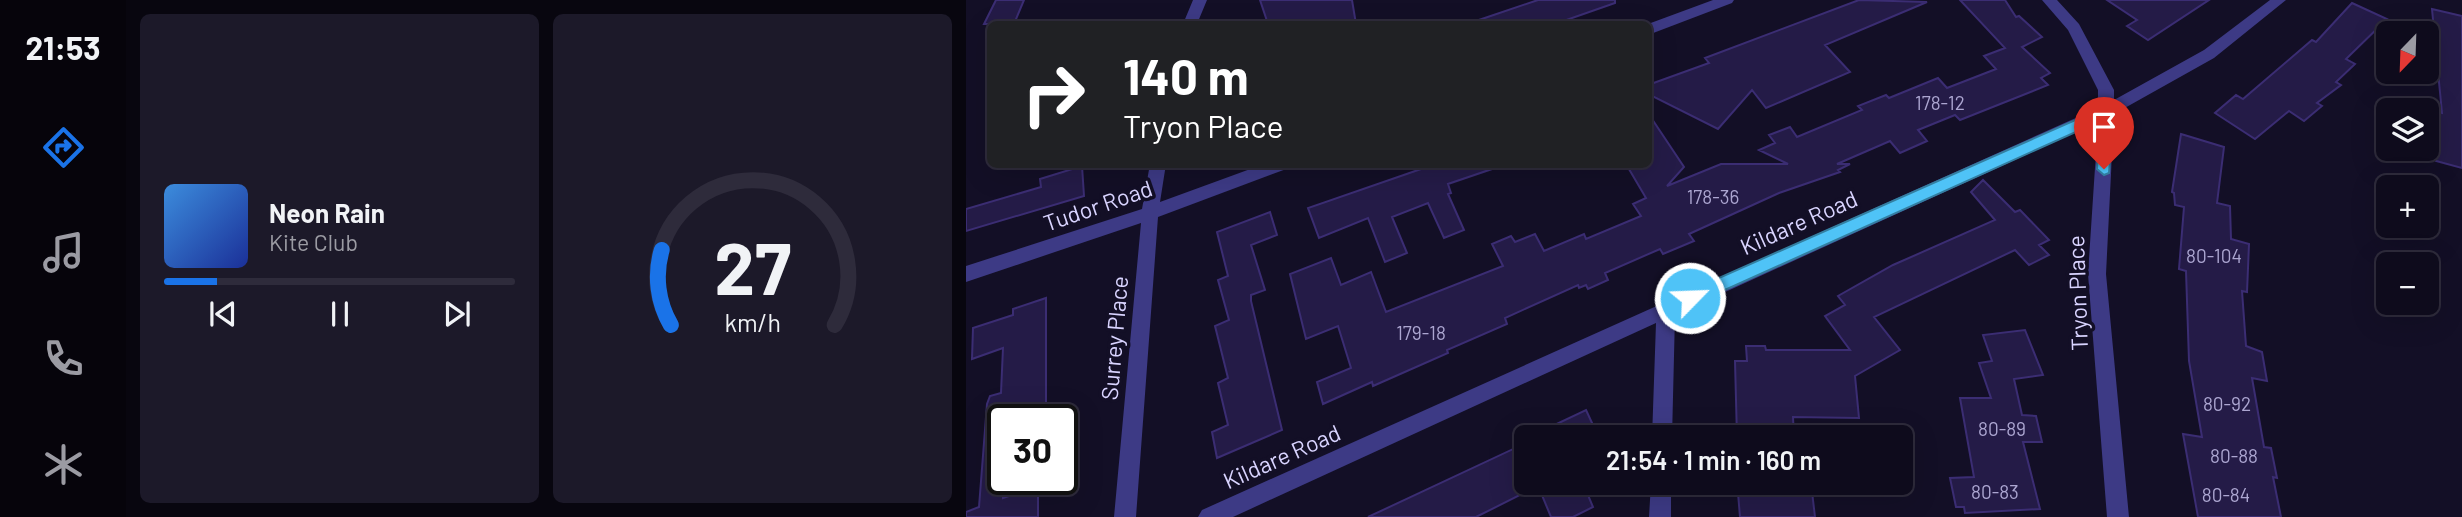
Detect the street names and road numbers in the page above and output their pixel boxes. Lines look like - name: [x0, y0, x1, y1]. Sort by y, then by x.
- street label: Tudor Road: [1040, 173, 1156, 237]
- street label: Kildare Road: [1736, 184, 1862, 260]
- street label: Tryon Place: [2061, 235, 2093, 351]
- street label: Surrey Place: [1095, 275, 1133, 401]
- street label: Kildare Road: [1219, 418, 1345, 494]

